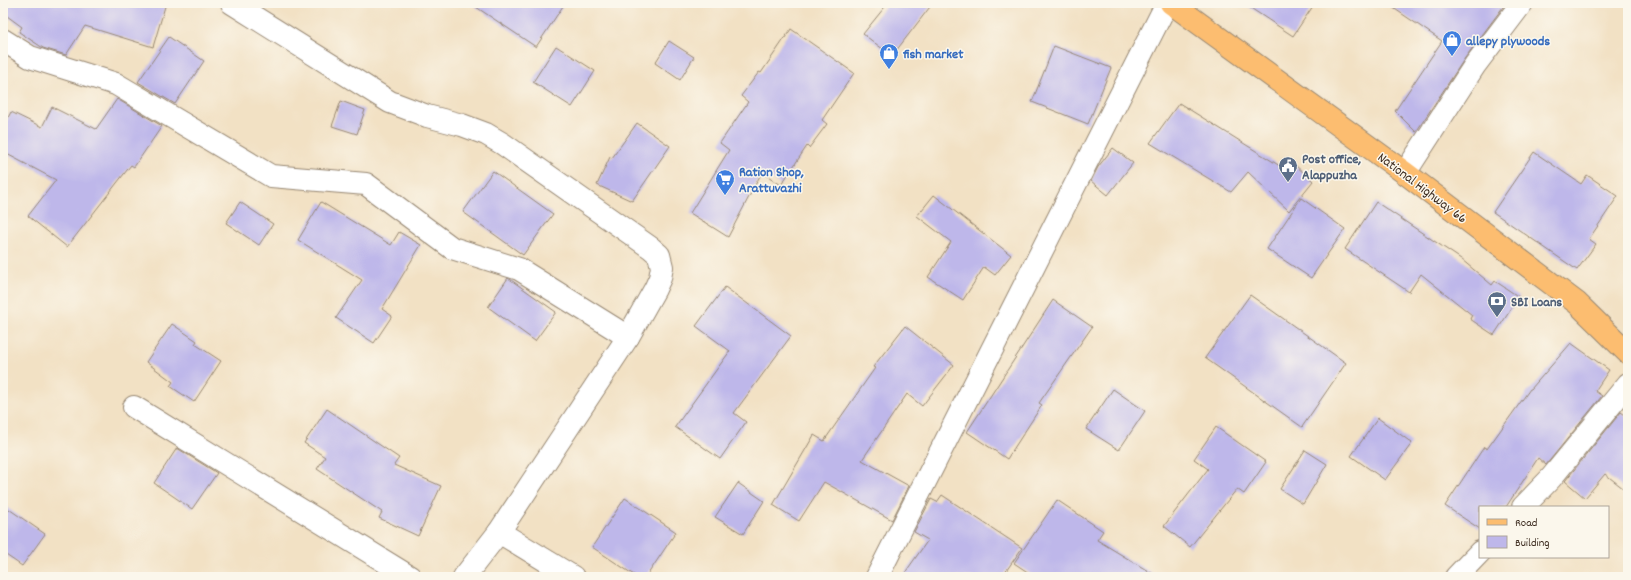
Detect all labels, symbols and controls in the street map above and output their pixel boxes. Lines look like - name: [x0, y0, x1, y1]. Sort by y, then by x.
- shop icon: allepy plywoods: [1441, 29, 1463, 57]
- place label: allepy plywoods: [1466, 32, 1550, 52]
- shop icon: fish market: [878, 42, 900, 70]
- place label: fish market: [902, 45, 964, 65]
- street label: National Highway 66: [1373, 148, 1471, 229]
- place label: Post office, Alappuzha: [1302, 150, 1362, 186]
- public building icon: Post office, Alappuzha: [1277, 155, 1299, 183]
- place label: Ration Shop, Arattuvazhi: [739, 163, 804, 199]
- supermarket icon: Ration Shop, Arattuvazhi: [714, 168, 736, 196]
- bank icon: SBI Loans: [1486, 290, 1508, 318]
- place label: SBI Loans: [1511, 293, 1562, 313]
- legend: [1479, 506, 1609, 558]
- text: Road: [1515, 515, 1537, 532]
- text: Building: [1515, 535, 1550, 552]

